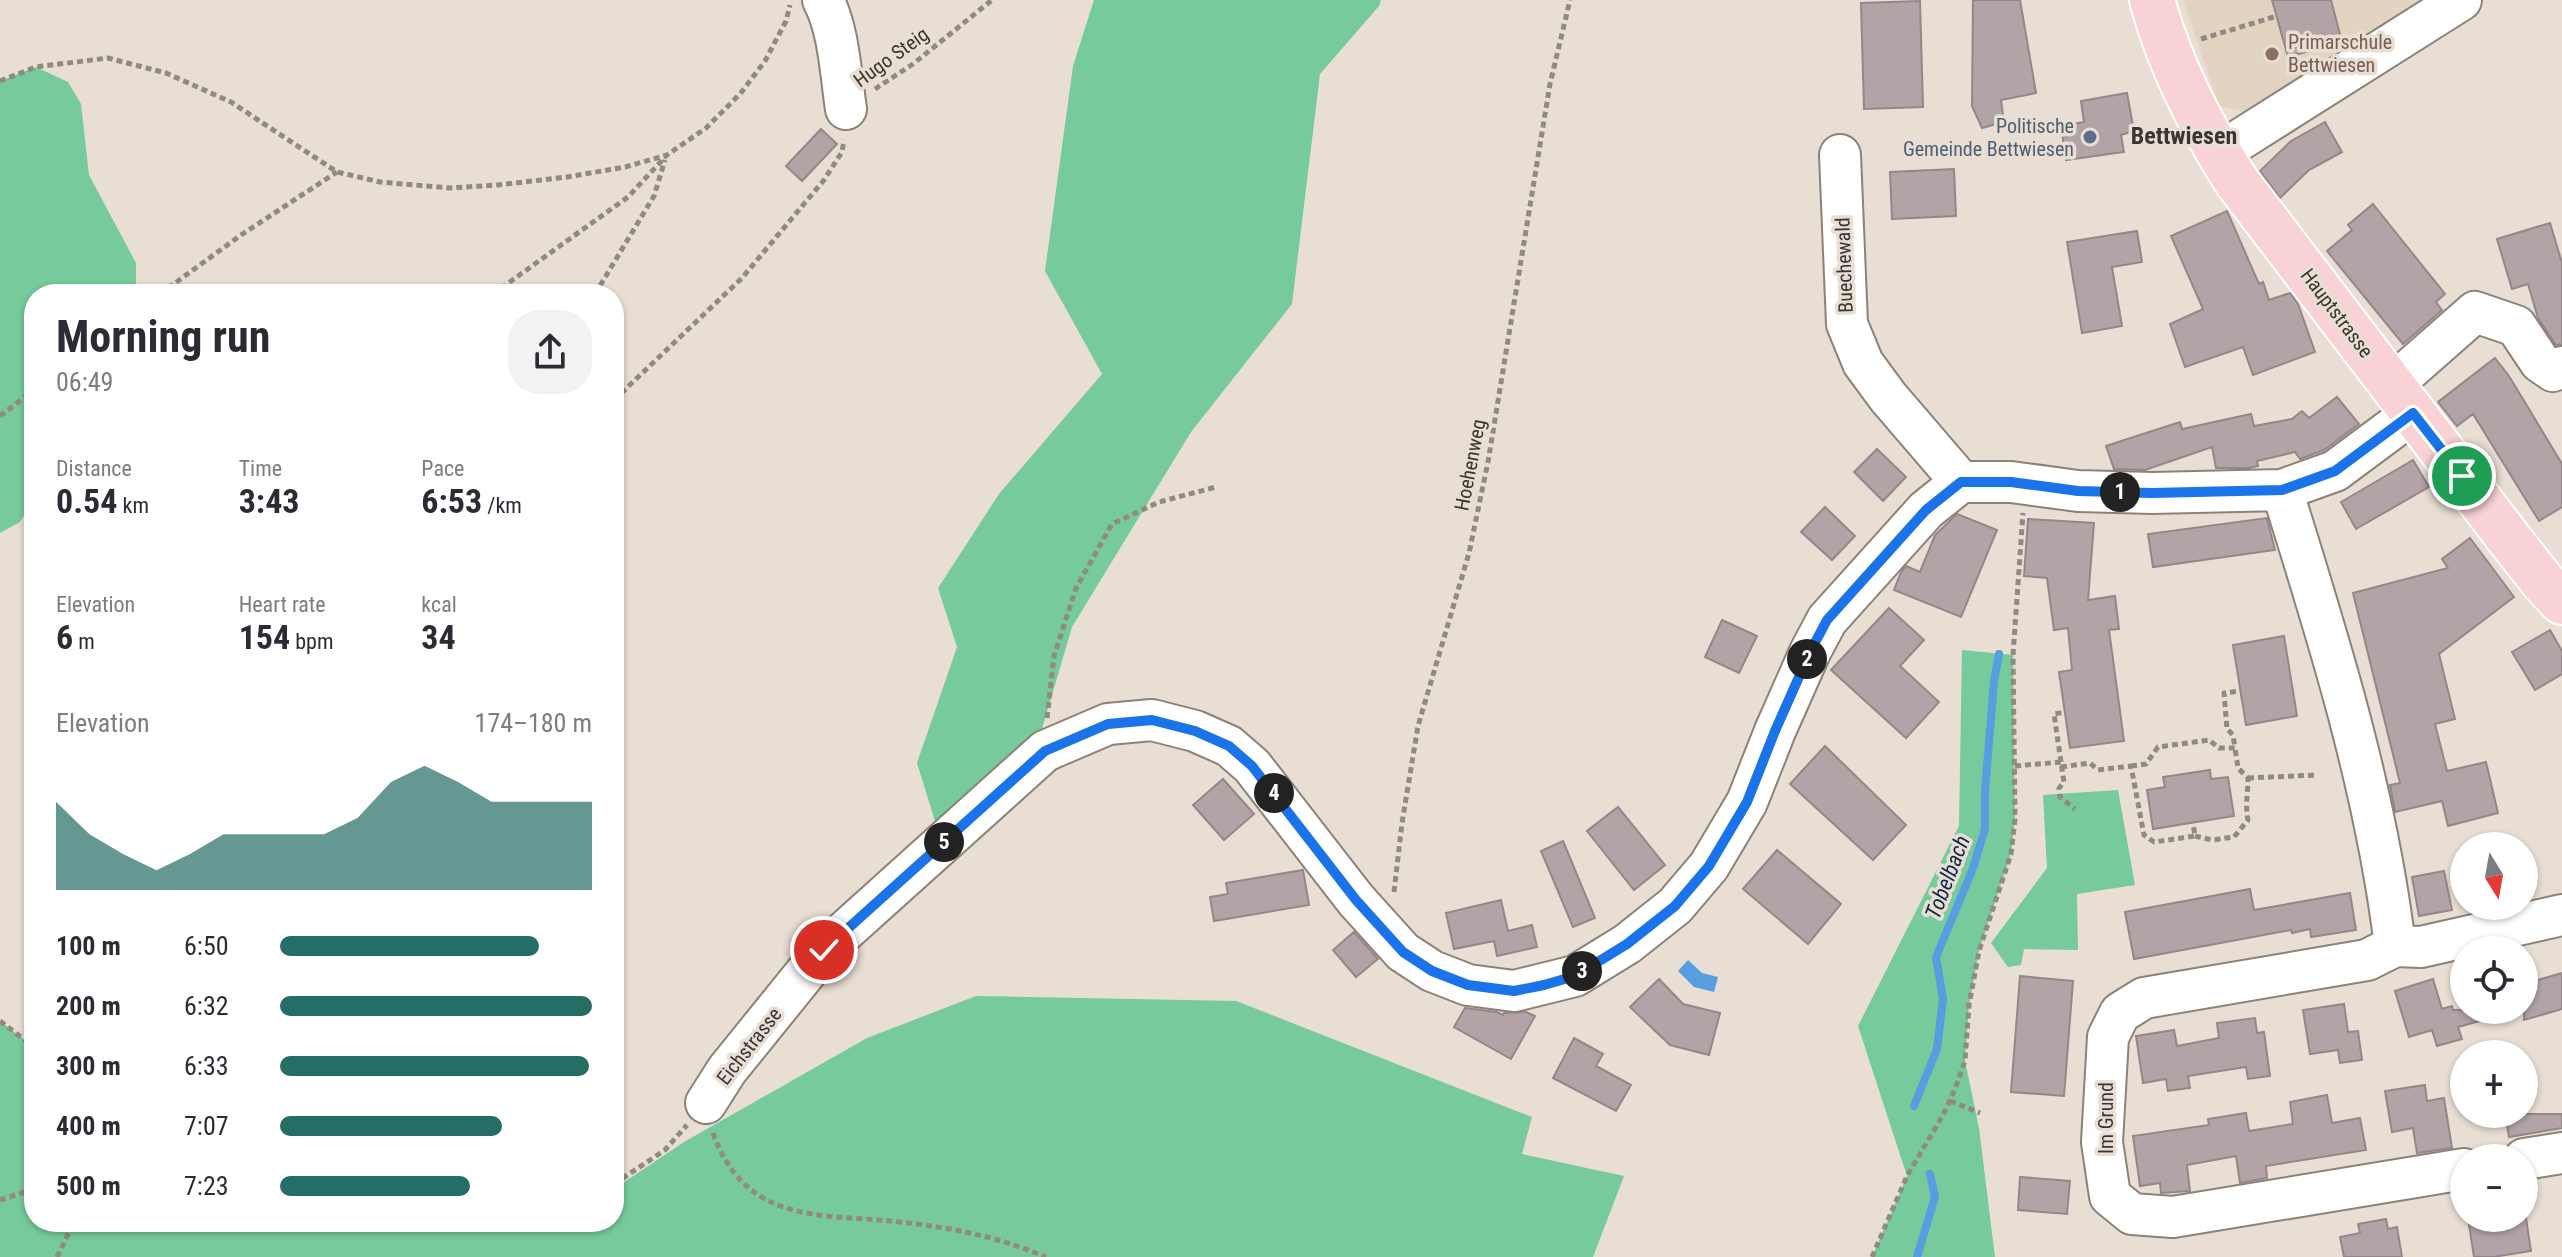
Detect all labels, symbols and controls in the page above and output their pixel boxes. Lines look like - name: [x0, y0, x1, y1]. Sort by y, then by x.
- street label: Hugo Steig: [849, 22, 933, 92]
- place label: Primarschule Bettwiesen: [2288, 30, 2392, 77]
- marker: Primarschule Bettwiesen: [2263, 45, 2281, 63]
- place label: Politische Gemeinde Bettwiesen: [1903, 114, 2074, 161]
- district label: Bettwiesen: [2131, 122, 2237, 150]
- marker: Politische Gemeinde Bettwiesen: [2081, 128, 2099, 146]
- street label: Buechewald: [1830, 217, 1858, 313]
- street label: Hauptstrasse: [2296, 264, 2378, 362]
- button: share: [508, 310, 592, 394]
- text: Morning run: [56, 311, 270, 363]
- text: 06:49: [56, 367, 113, 397]
- street label: Hoehenweg: [1449, 417, 1491, 513]
- pin: [2428, 442, 2496, 510]
- icon: arrive: [2440, 454, 2484, 498]
- text: Distance: [56, 456, 132, 481]
- text: Time: [239, 456, 282, 481]
- text: Pace: [421, 456, 464, 481]
- pin: 1: [2100, 472, 2140, 512]
- text: 1: [2114, 479, 2126, 504]
- text: 0.54: [56, 481, 117, 521]
- text: 3:43: [239, 481, 300, 521]
- text: 6:53: [421, 481, 482, 521]
- text: km: [117, 493, 149, 518]
- text: /km: [482, 493, 522, 518]
- text: Elevation: [56, 592, 135, 617]
- text: Heart rate: [239, 592, 326, 617]
- text: kcal: [421, 592, 457, 617]
- text: 6: [56, 617, 73, 657]
- text: 154: [239, 617, 290, 657]
- text: 34: [421, 617, 456, 657]
- text: m: [73, 629, 95, 654]
- text: bpm: [290, 629, 334, 654]
- pin: 2: [1787, 639, 1827, 679]
- text: 2: [1801, 646, 1813, 671]
- text: Elevation: [56, 708, 150, 738]
- text: 174–180 m: [475, 708, 592, 738]
- pin: 4: [1254, 773, 1294, 813]
- text: 4: [1268, 780, 1280, 805]
- pin: 5: [924, 822, 964, 862]
- text: 5: [938, 829, 950, 854]
- water label: Tobelbach: [1920, 832, 1975, 922]
- north arrow: [2450, 832, 2538, 920]
- map controls: [2450, 832, 2538, 1232]
- pin: [790, 916, 858, 984]
- icon: check: [802, 928, 846, 972]
- text: 100 m: [56, 931, 121, 961]
- text: 6:50: [184, 931, 229, 961]
- button: locate: [2450, 936, 2538, 1024]
- pin: 3: [1562, 951, 1602, 991]
- text: 3: [1576, 958, 1588, 983]
- text: 200 m: [56, 991, 121, 1021]
- text: 6:32: [184, 991, 229, 1021]
- street label: Eichstrasse: [711, 1003, 787, 1089]
- button: +: [2450, 1040, 2538, 1128]
- text: 300 m: [56, 1051, 121, 1081]
- text: 6:33: [184, 1051, 229, 1081]
- street label: Im Grund: [2094, 1082, 2118, 1154]
- text: 400 m: [56, 1111, 121, 1141]
- text: 7:07: [184, 1111, 229, 1141]
- button: −: [2450, 1144, 2538, 1232]
- text: 500 m: [56, 1171, 121, 1201]
- text: 7:23: [184, 1171, 229, 1201]

